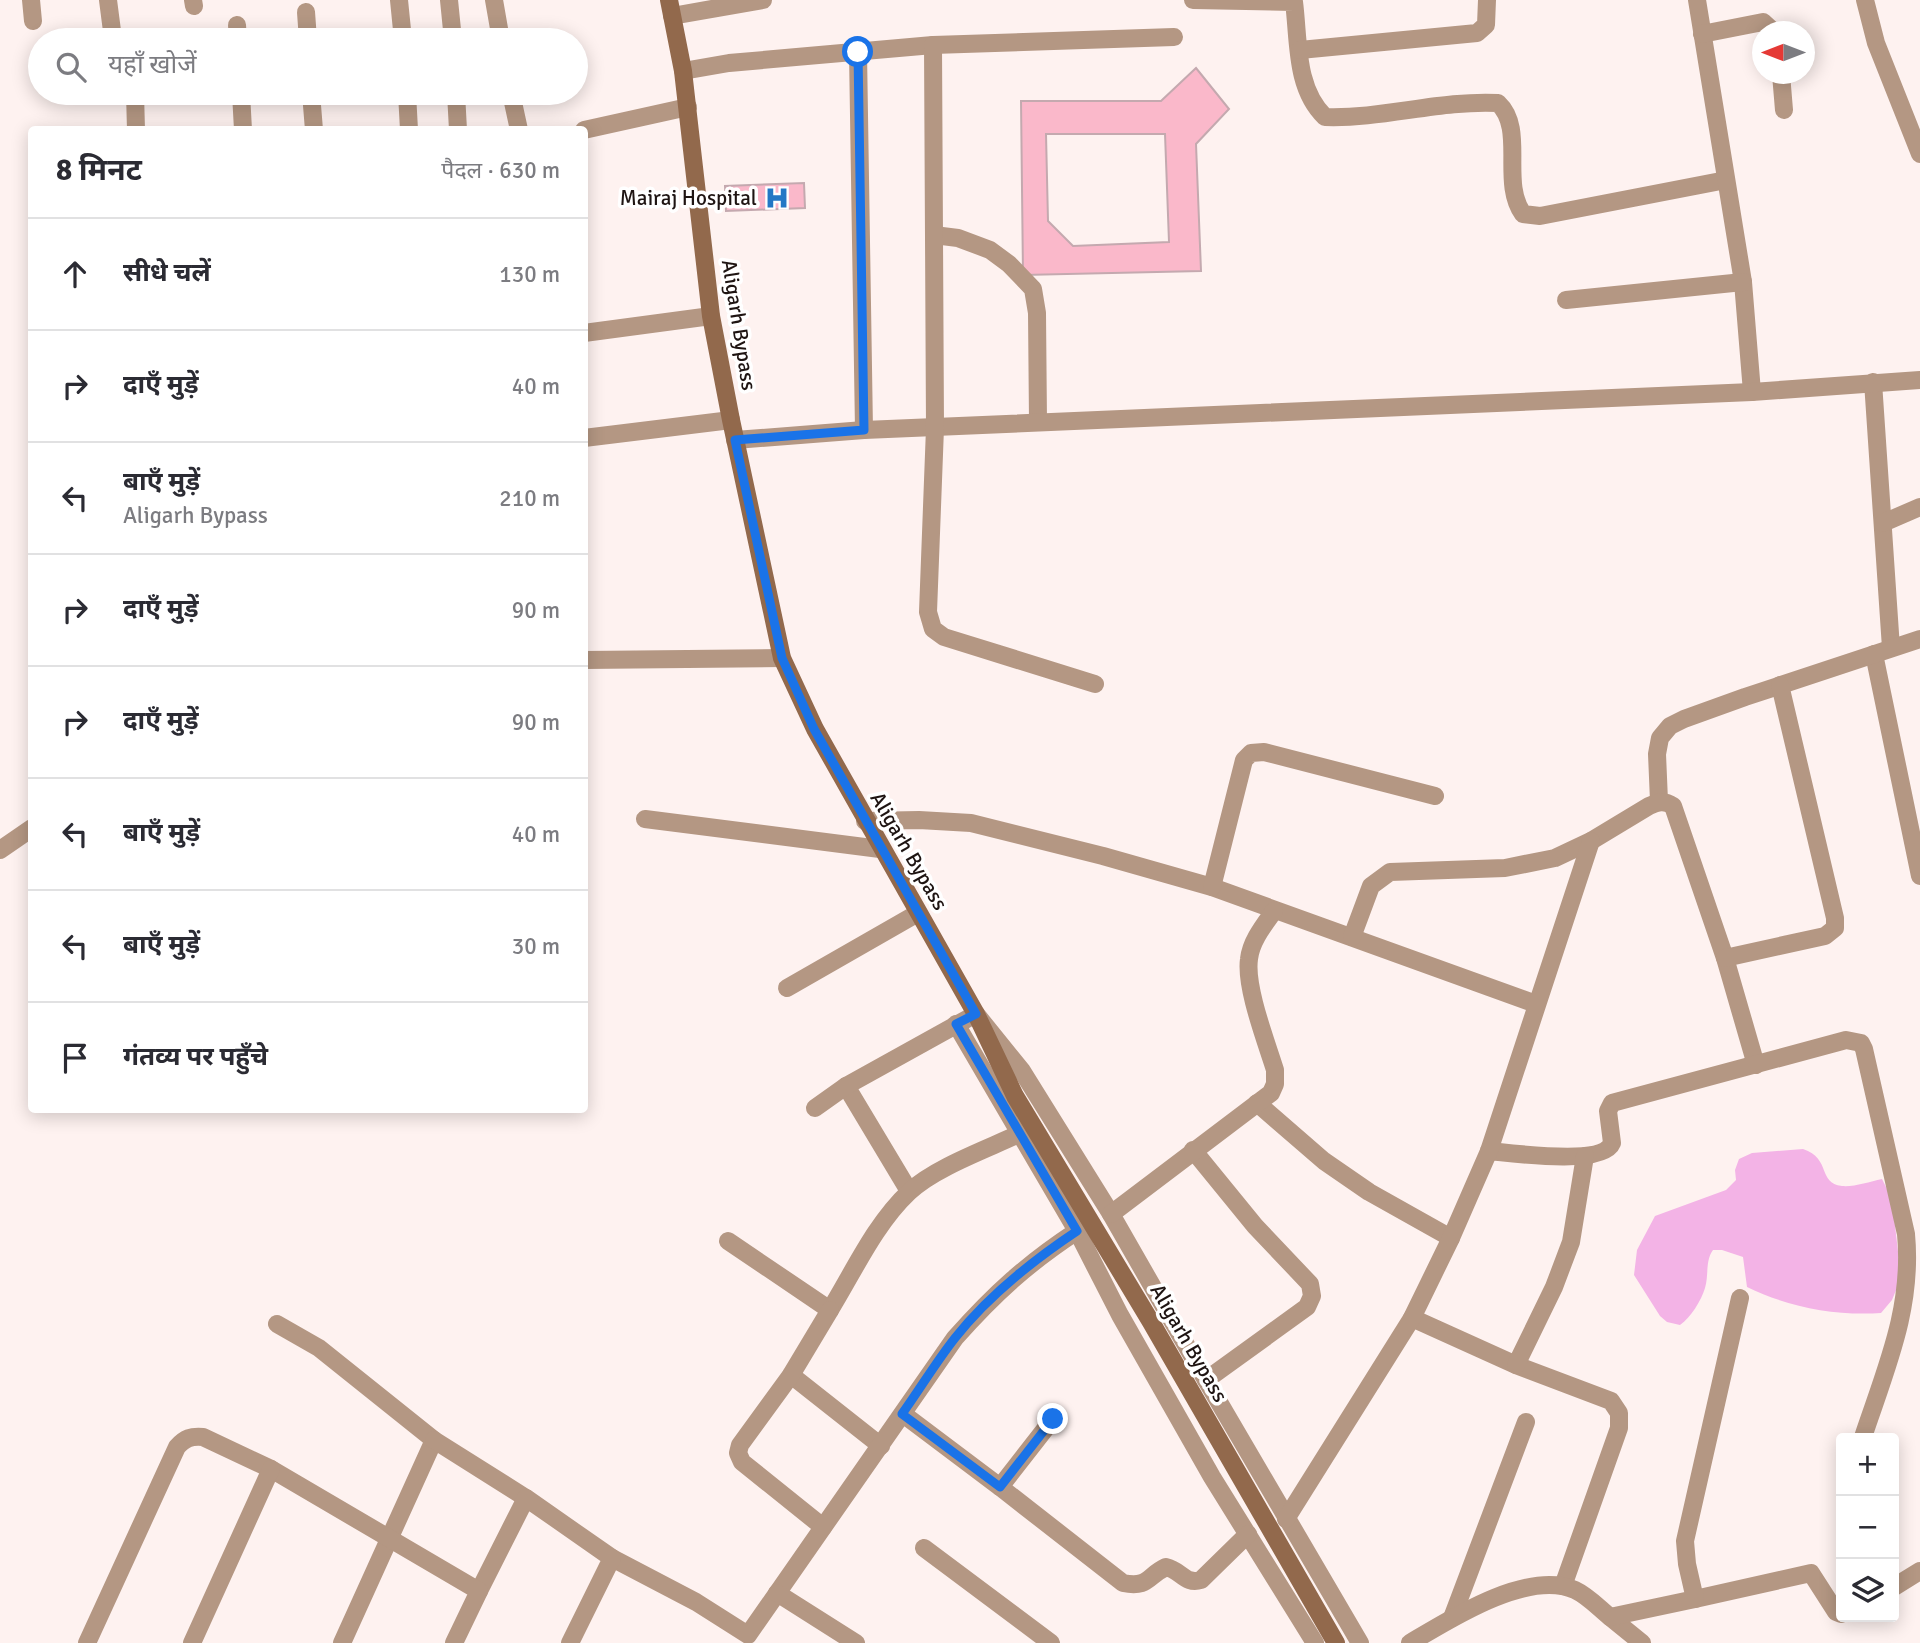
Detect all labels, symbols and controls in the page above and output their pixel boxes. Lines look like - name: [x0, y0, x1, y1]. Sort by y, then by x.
- north arrow: [1752, 21, 1815, 84]
- search box: [28, 28, 588, 105]
- route start: [842, 36, 873, 67]
- icon: search: [52, 48, 90, 86]
- text: यहाँ खोजें: [108, 49, 197, 81]
- text: 8 मिनट: [56, 152, 142, 189]
- text: पैदल · 630 m: [441, 156, 560, 185]
- hospital icon: Mairaj Hospital: [763, 184, 791, 212]
- place label: Mairaj Hospital: [620, 185, 757, 211]
- icon: ahead: [56, 255, 94, 293]
- text: सीधे चलें: [123, 257, 211, 289]
- street label: Aligarh Bypass: [716, 258, 762, 392]
- text: 130 m: [499, 260, 560, 289]
- icon: right: [56, 367, 94, 405]
- text: दाएँ मुड़ें: [123, 369, 199, 401]
- text: 40 m: [512, 372, 560, 401]
- text: बाएँ मुड़ें: [123, 466, 200, 498]
- icon: left: [56, 479, 94, 517]
- text: 210 m: [499, 484, 560, 513]
- text: Aligarh Bypass: [123, 501, 268, 530]
- icon: right: [56, 591, 94, 629]
- text: दाएँ मुड़ें: [123, 593, 199, 625]
- text: 90 m: [512, 596, 560, 625]
- icon: right: [56, 703, 94, 741]
- text: दाएँ मुड़ें: [123, 705, 199, 737]
- text: 90 m: [512, 708, 560, 737]
- street label: Aligarh Bypass: [865, 787, 953, 915]
- icon: left: [56, 815, 94, 853]
- text: बाएँ मुड़ें: [123, 817, 200, 849]
- text: 40 m: [512, 820, 560, 849]
- icon: left: [56, 927, 94, 965]
- text: बाएँ मुड़ें: [123, 929, 200, 961]
- text: 30 m: [512, 932, 560, 961]
- icon: arrive: [56, 1039, 94, 1077]
- text: गंतव्य पर पहुँचे: [123, 1041, 268, 1073]
- street label: Aligarh Bypass: [1145, 1279, 1233, 1407]
- route end: [1037, 1403, 1068, 1434]
- map controls: [1836, 1433, 1899, 1622]
- button: +: [1836, 1433, 1899, 1496]
- button: −: [1836, 1496, 1899, 1559]
- button: layers: [1836, 1559, 1899, 1622]

